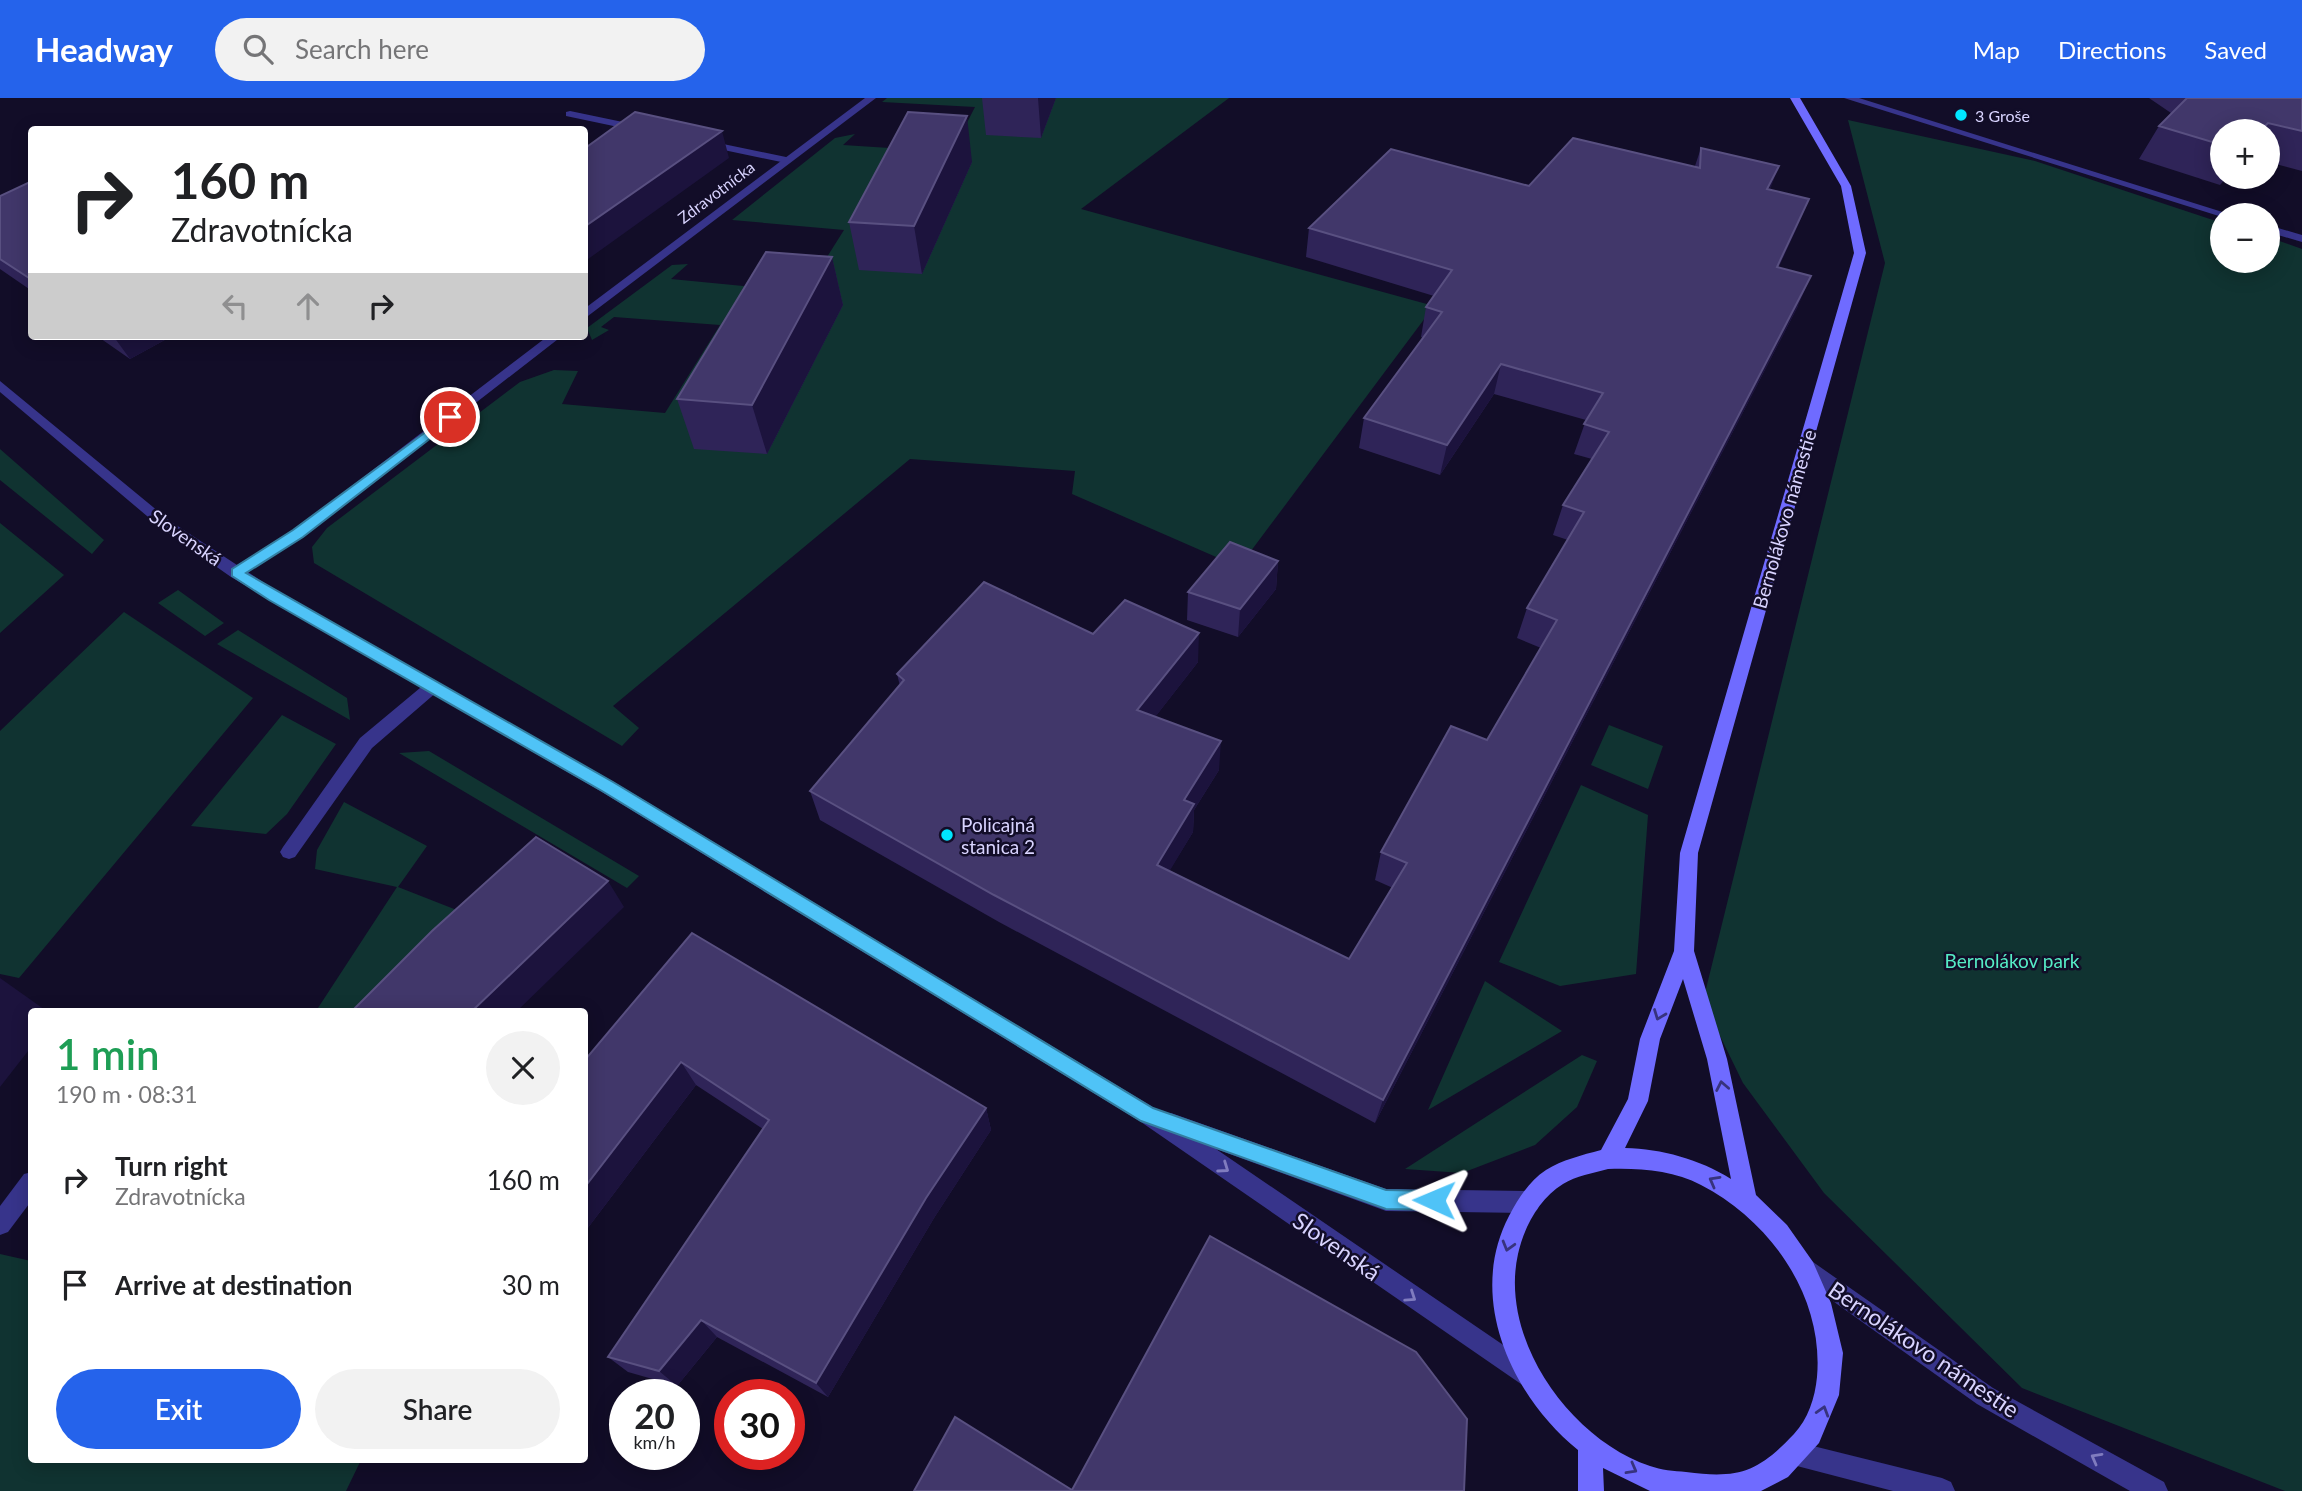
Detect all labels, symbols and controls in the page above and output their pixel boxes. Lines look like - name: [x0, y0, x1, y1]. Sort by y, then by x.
- search box: [215, 18, 705, 81]
- text: Headway: [35, 29, 173, 69]
- icon: search: [239, 30, 277, 68]
- text: Search here: [295, 33, 429, 65]
- text: Map: [1973, 35, 2020, 64]
- text: Directions: [2058, 35, 2166, 64]
- text: Saved: [2204, 35, 2267, 64]
- place label: 3 Groše: [1975, 106, 2030, 125]
- marker: 3 Groše: [1953, 107, 1969, 123]
- map controls: [2210, 119, 2280, 273]
- button: +: [2210, 119, 2280, 189]
- text: 160 m: [171, 151, 309, 209]
- icon: right: [56, 154, 147, 245]
- street label: Zdravotnícka: [674, 157, 758, 227]
- button: −: [2210, 203, 2280, 273]
- text: Zdravotnícka: [171, 210, 353, 249]
- icon: left: [216, 287, 254, 325]
- icon: ahead: [289, 287, 327, 325]
- icon: right: [362, 287, 400, 325]
- pin: [420, 387, 480, 447]
- icon: arrive: [431, 398, 469, 436]
- street label: Bernolákovo námestie: [1747, 427, 1821, 611]
- street label: Slovenská: [146, 504, 226, 570]
- place label: Policajná stanica 2: [961, 813, 1035, 858]
- marker: Policajná stanica 2: [939, 827, 955, 843]
- park label: Bernolákov park: [1945, 949, 2080, 972]
- one-way arrow: [1654, 1008, 1668, 1020]
- text: 1 min: [56, 1029, 160, 1079]
- button: close: [486, 1031, 560, 1105]
- text: 190 m · 08:31: [56, 1080, 198, 1108]
- one-way arrow: [1716, 1080, 1731, 1092]
- text: Turn right: [115, 1150, 228, 1182]
- one-way arrow: [1216, 1160, 1229, 1172]
- icon: right: [56, 1161, 94, 1199]
- position arrow: [1397, 1163, 1471, 1237]
- text: 160 m: [487, 1164, 560, 1196]
- one-way arrow: [1709, 1176, 1721, 1189]
- text: Zdravotnícka: [115, 1182, 246, 1210]
- street label: Slovenská: [1288, 1206, 1386, 1286]
- one-way arrow: [1502, 1240, 1517, 1252]
- icon: arrive: [56, 1266, 94, 1304]
- text: Arrive at destination: [115, 1269, 352, 1301]
- text: 30 m: [502, 1269, 560, 1301]
- street label: Bernolákovo námestie: [1823, 1275, 2025, 1423]
- one-way arrow: [1403, 1288, 1416, 1301]
- button: Exit: [56, 1369, 301, 1449]
- button: Share: [315, 1369, 560, 1449]
- speed limit sign: 30: [714, 1379, 805, 1470]
- text: 20: [634, 1394, 675, 1436]
- one-way arrow: [1814, 1406, 1829, 1418]
- text: km/h: [633, 1431, 676, 1453]
- one-way arrow: [2091, 1453, 2103, 1466]
- one-way arrow: [1625, 1461, 1638, 1474]

